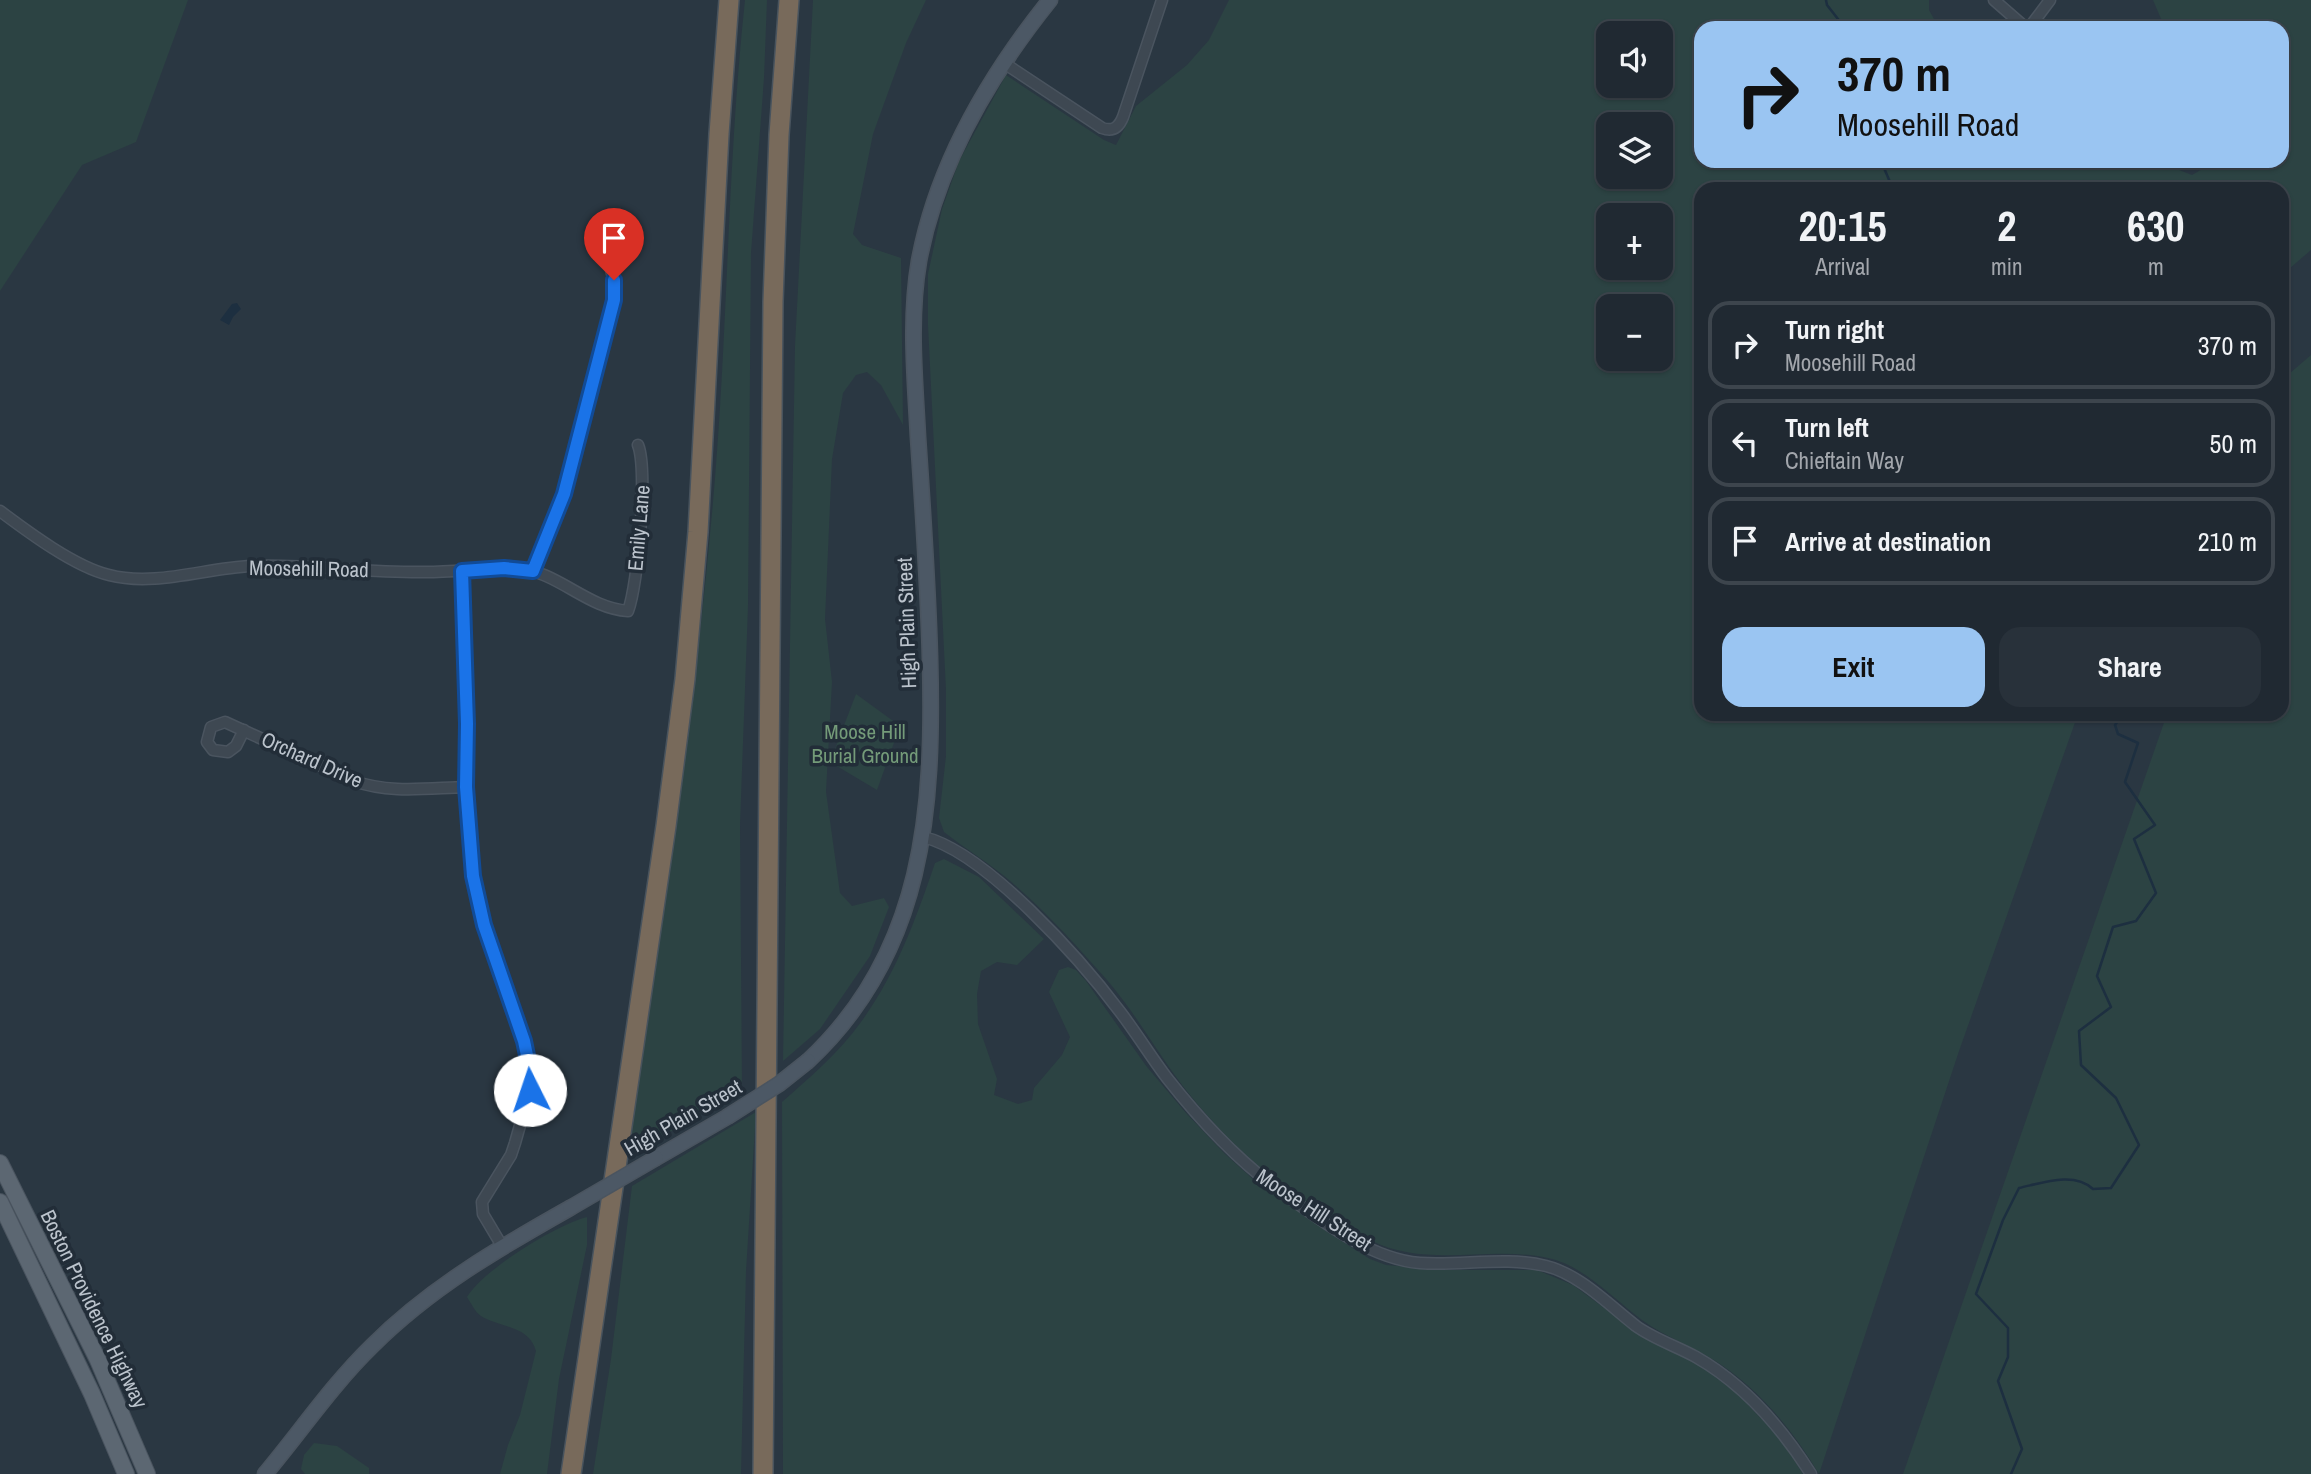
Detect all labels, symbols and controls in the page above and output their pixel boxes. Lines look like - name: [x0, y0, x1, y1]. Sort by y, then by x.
- map controls: [1596, 21, 1673, 371]
- button: sound: [1596, 21, 1673, 98]
- text: 370 m: [1837, 40, 1951, 106]
- icon: right: [1722, 49, 1813, 140]
- text: Moosehill Road: [1837, 103, 2019, 146]
- button: layers: [1596, 112, 1673, 189]
- text: 20:15: [1799, 198, 1887, 254]
- text: 2: [1997, 198, 2016, 254]
- text: 630: [2127, 198, 2185, 254]
- button: +: [1596, 203, 1673, 280]
- pin: [584, 208, 644, 280]
- icon: arrive: [595, 219, 633, 257]
- text: Arrival: [1815, 251, 1870, 282]
- text: min: [1991, 251, 2023, 282]
- text: m: [2148, 251, 2164, 282]
- button: −: [1596, 294, 1673, 371]
- text: Turn right: [1785, 312, 1884, 347]
- icon: right: [1726, 326, 1764, 364]
- text: 370 m: [2198, 328, 2257, 363]
- text: Moosehill Road: [1785, 347, 1916, 378]
- text: Turn left: [1785, 410, 1869, 445]
- icon: left: [1726, 424, 1764, 462]
- text: 50 m: [2210, 426, 2257, 461]
- text: Chieftain Way: [1785, 445, 1904, 476]
- street label: Emily Lane: [620, 484, 657, 572]
- icon: arrive: [1726, 522, 1764, 560]
- text: Arrive at destination: [1785, 524, 1991, 559]
- text: 210 m: [2198, 524, 2257, 559]
- street label: Moosehill Road: [249, 553, 369, 584]
- street label: High Plain Street: [890, 557, 923, 689]
- button: Exit: [1722, 627, 1985, 707]
- button: Share: [1999, 627, 2261, 707]
- park label: Moose Hill Burial Ground: [811, 717, 919, 770]
- street label: Orchard Drive: [257, 724, 367, 795]
- position arrow: [493, 1053, 567, 1127]
- street label: High Plain Street: [619, 1072, 747, 1163]
- street label: Moose Hill Street: [1251, 1161, 1378, 1258]
- street label: Boston Providence Highway: [34, 1205, 155, 1413]

